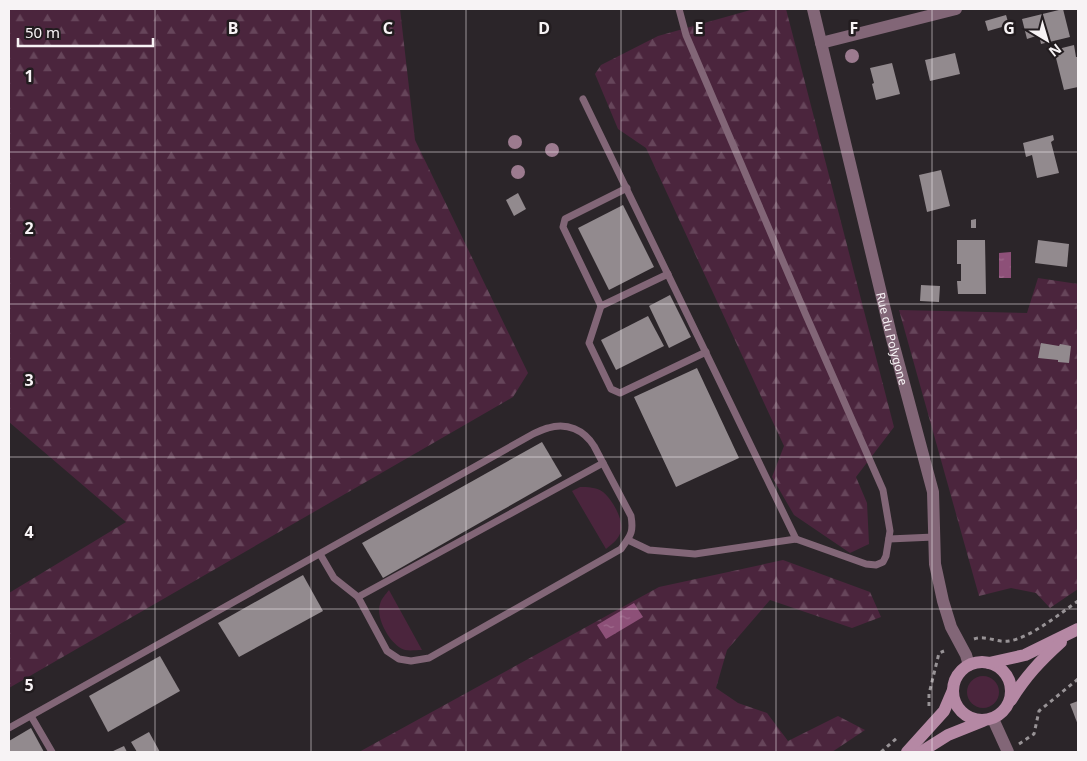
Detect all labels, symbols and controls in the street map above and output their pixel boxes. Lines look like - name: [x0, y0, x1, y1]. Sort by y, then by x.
- scale bar: [18, 15, 152, 47]
- north arrow: [1022, 15, 1072, 65]
- text: B: [228, 17, 238, 39]
- text: C: [383, 17, 393, 39]
- text: D: [538, 17, 550, 39]
- text: E: [695, 17, 704, 39]
- text: F: [850, 17, 858, 39]
- text: G: [1003, 17, 1015, 39]
- text: 50 m: [25, 22, 60, 42]
- text: N: [1045, 40, 1066, 62]
- text: 1: [24, 65, 34, 87]
- text: 2: [24, 217, 34, 239]
- street label: Rue du Polygone: [873, 290, 913, 387]
- text: 3: [24, 369, 34, 391]
- text: 4: [24, 521, 34, 543]
- text: 5: [24, 674, 34, 696]

